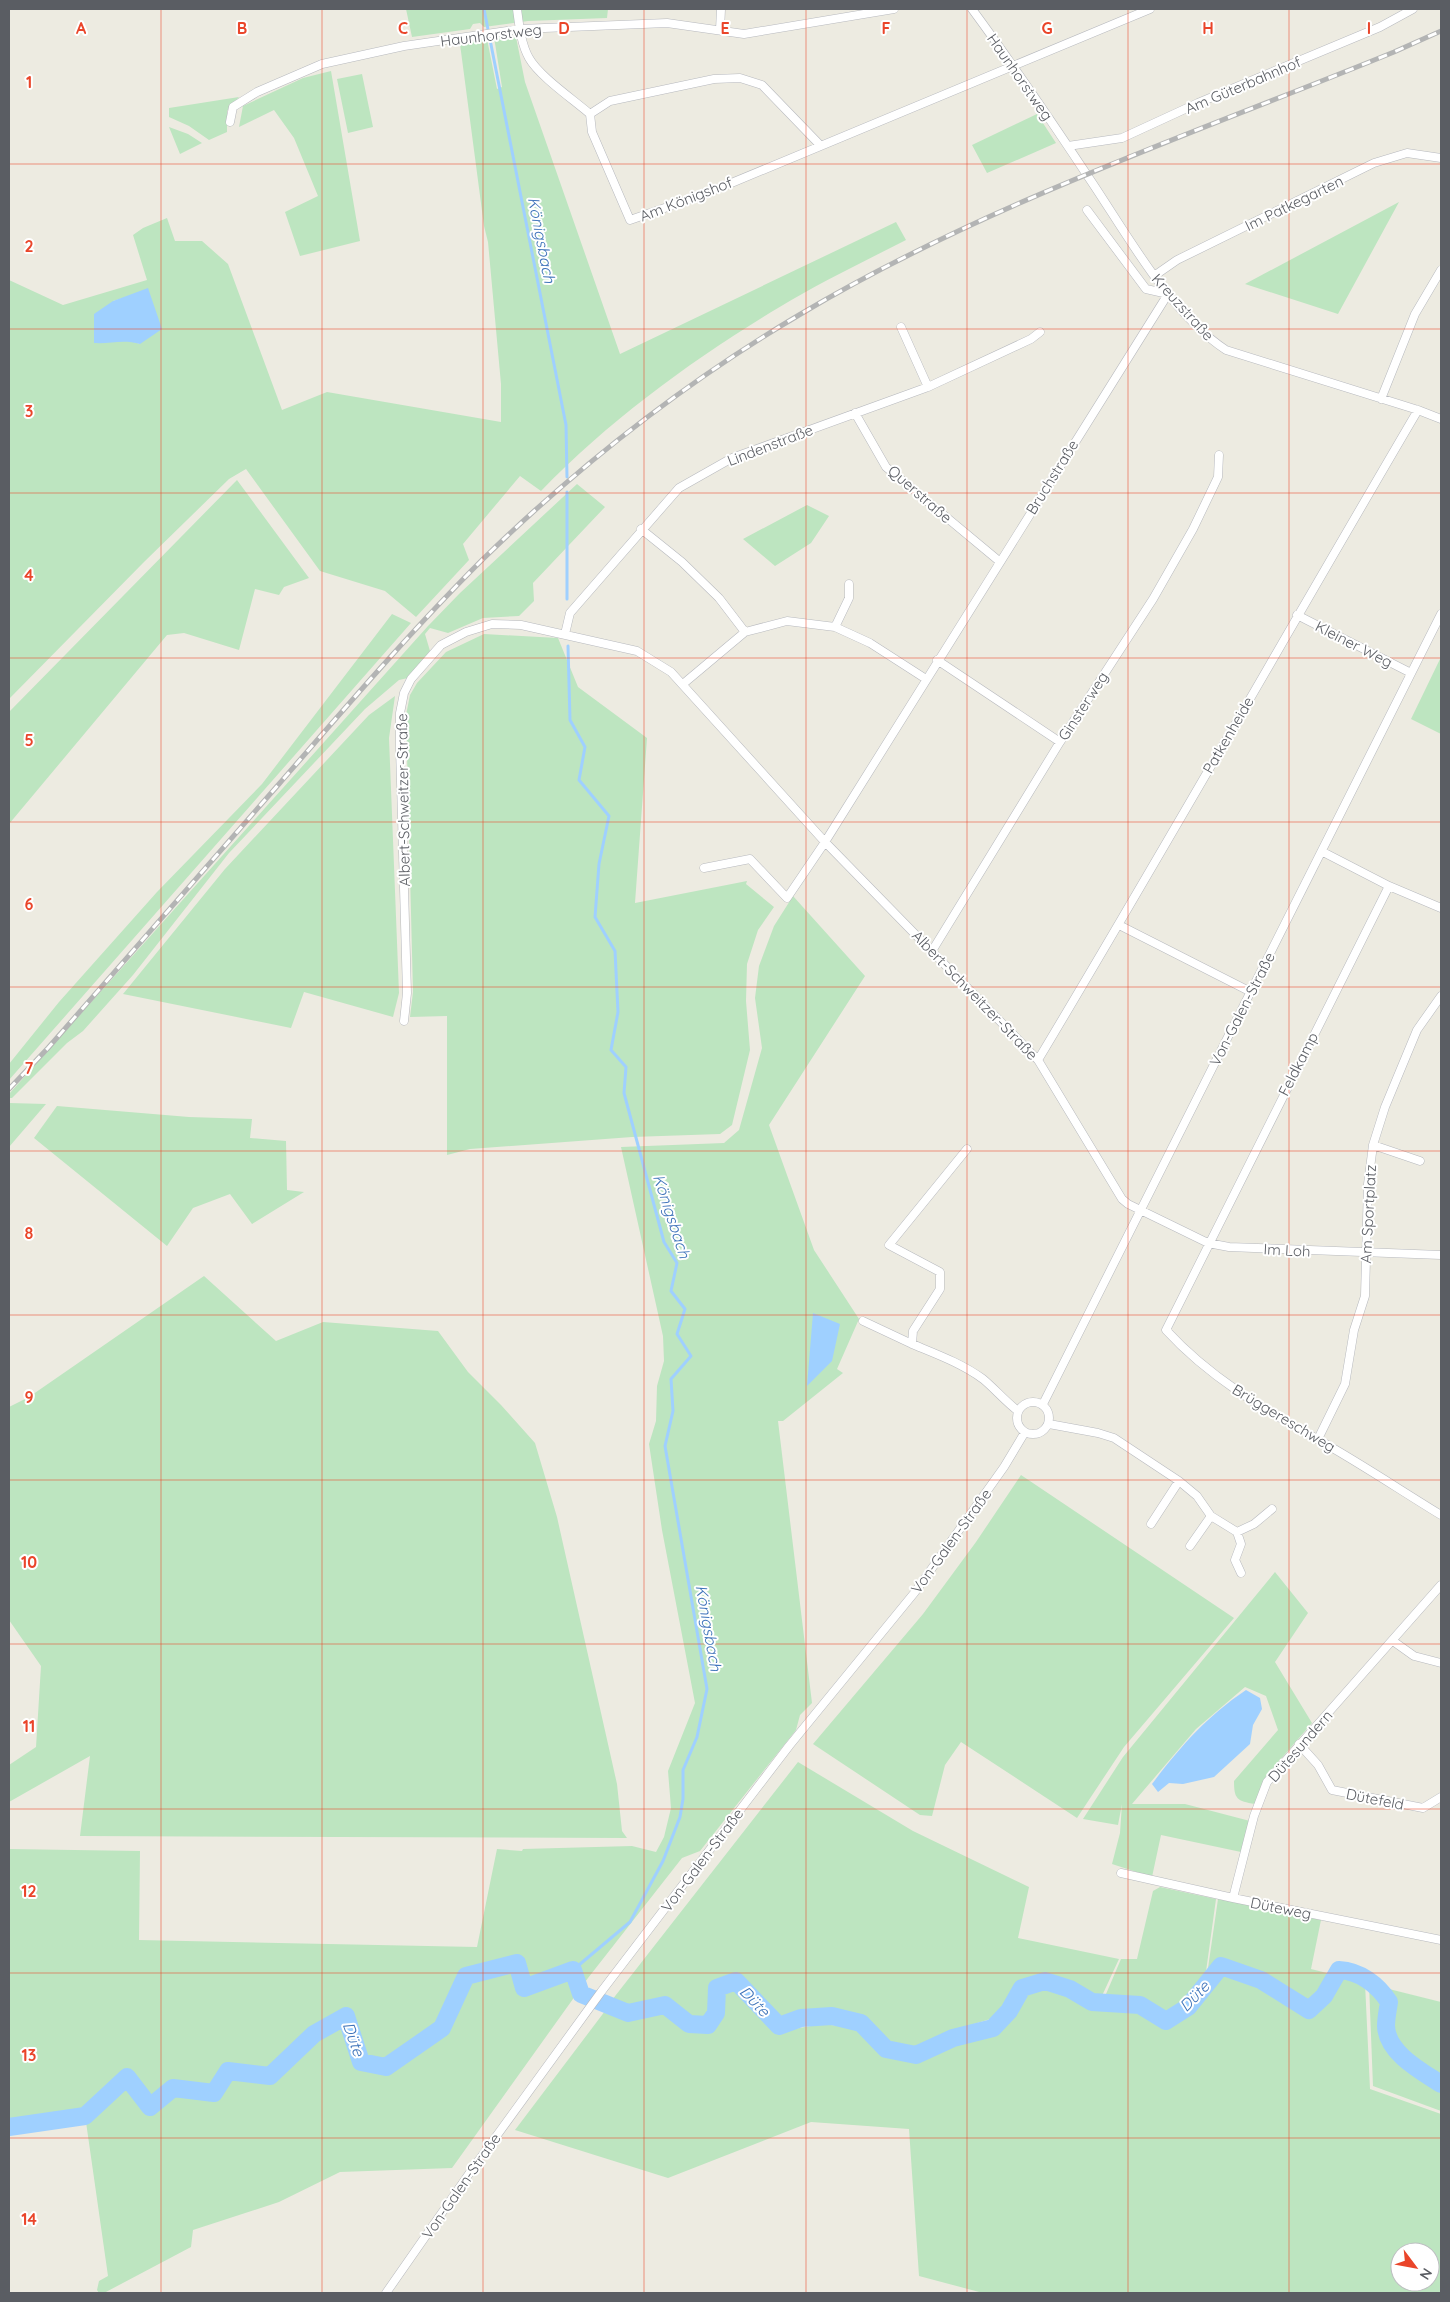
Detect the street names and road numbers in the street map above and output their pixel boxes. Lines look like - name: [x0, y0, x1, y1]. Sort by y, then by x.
- street label: Haunhorstweg: [439, 19, 543, 51]
- street label: Haunhorstweg: [983, 30, 1057, 124]
- street label: Am Güterbahnhof: [1182, 52, 1304, 118]
- street label: Im Patkegarten: [1242, 171, 1346, 235]
- street label: Am Königshof: [637, 172, 736, 225]
- street label: Kreuzstraße: [1148, 269, 1218, 345]
- street label: Lindenstraße: [724, 420, 816, 470]
- street label: Bruchstraße: [1021, 436, 1083, 518]
- street label: Querstraße: [884, 461, 956, 527]
- street label: Kleiner Weg: [1312, 616, 1396, 672]
- street label: Ginsterweg: [1054, 668, 1112, 744]
- street label: Patkenheide: [1198, 693, 1258, 777]
- street label: Albert-Schweitzer-Straße: [392, 713, 414, 887]
- street label: Albert-Schweitzer-Straße: [908, 926, 1042, 1064]
- street label: Von-Galen-Straße: [1205, 949, 1279, 1069]
- street label: Feldkamp: [1274, 1029, 1322, 1099]
- street label: Am Sportplatz: [1356, 1164, 1380, 1264]
- street label: Im Loh: [1263, 1239, 1311, 1261]
- street label: Brüggereschweg: [1229, 1380, 1339, 1456]
- street label: Von-Galen-Straße: [907, 1485, 995, 1597]
- street label: Dütesundern: [1264, 1706, 1336, 1786]
- street label: Dütefeld: [1344, 1784, 1406, 1814]
- street label: Von-Galen-Straße: [657, 1804, 747, 1916]
- street label: Düteweg: [1249, 1893, 1313, 1923]
- street label: Von-Galen-Straße: [417, 2129, 505, 2243]

